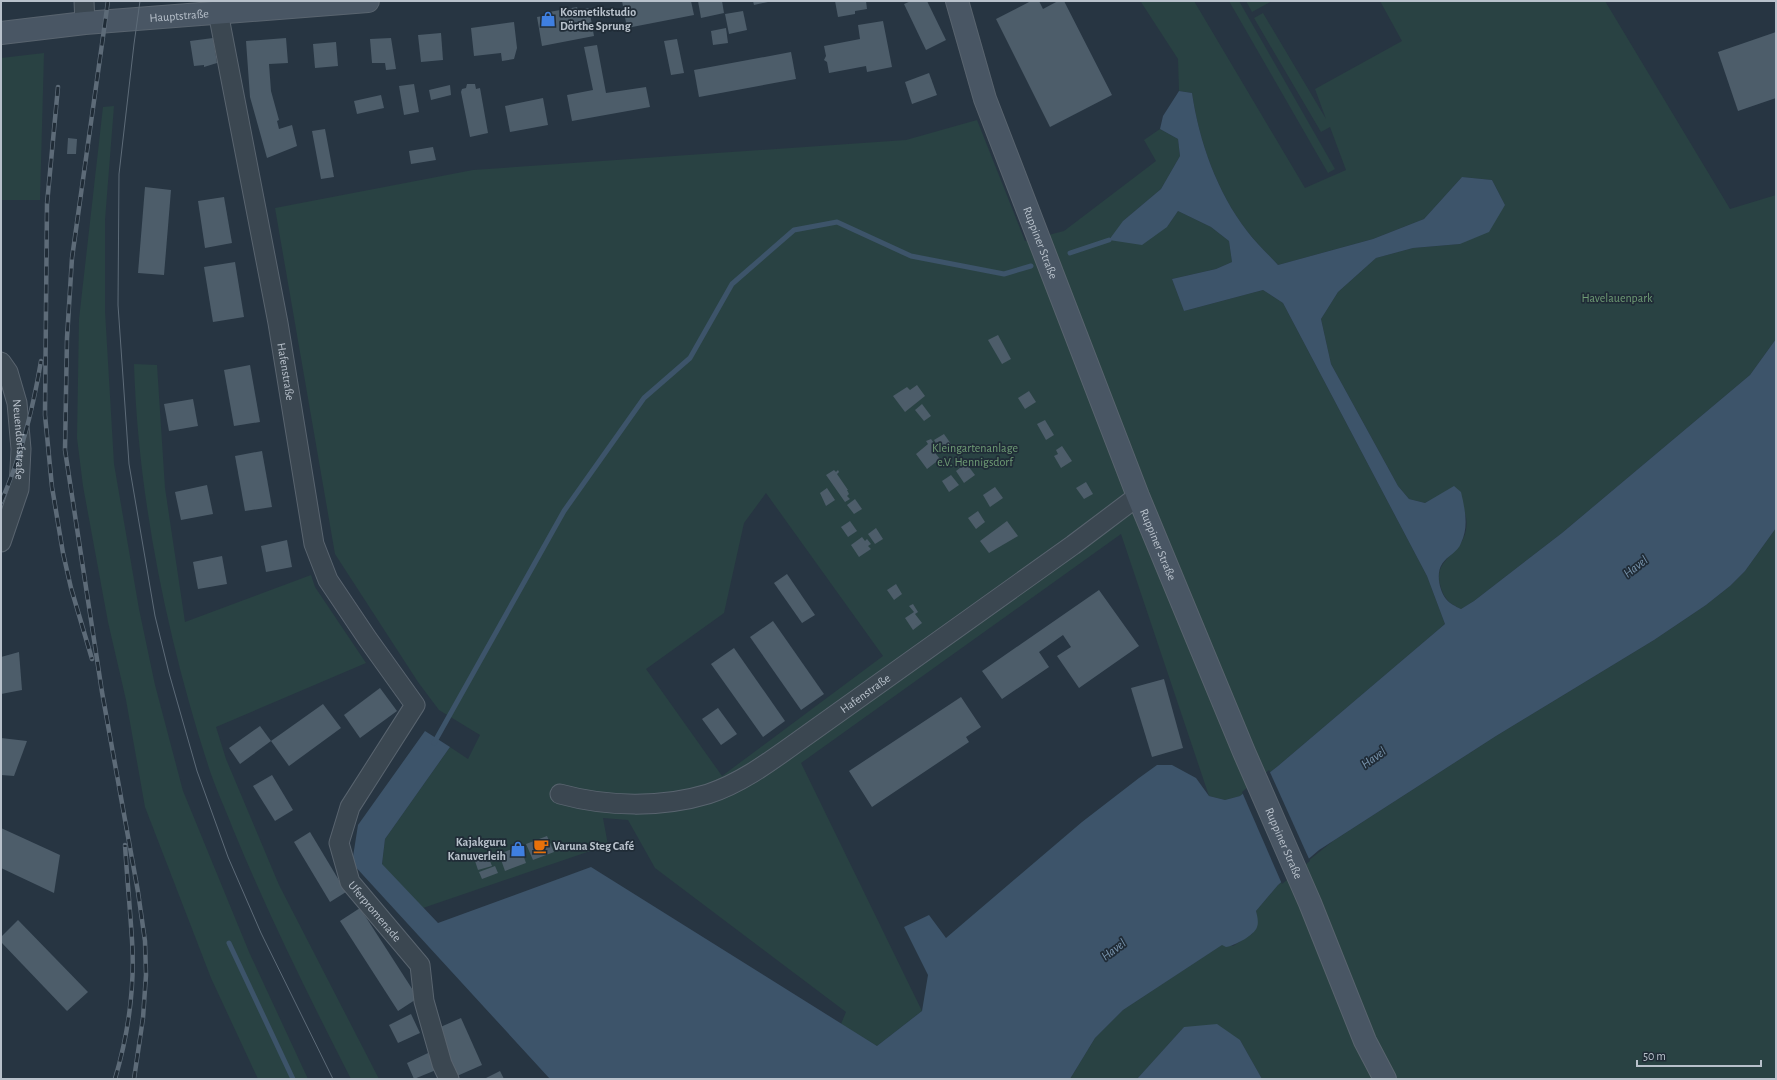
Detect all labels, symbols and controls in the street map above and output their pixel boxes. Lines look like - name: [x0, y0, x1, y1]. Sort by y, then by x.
- place label: Kosmetikstudio Dörthe Sprung: [560, 6, 636, 32]
- street label: Hauptstraße: [149, 7, 209, 24]
- shop icon: Kosmetikstudio Dörthe Sprung: [539, 10, 557, 28]
- street label: Ruppiner Straße: [1021, 205, 1060, 281]
- park label: Havelauenpark: [1581, 292, 1653, 304]
- street label: Hafenstraße: [275, 342, 297, 401]
- street label: Neuendorfstraße: [11, 399, 27, 480]
- park label: Kleingartenanlage e.V. Hennigsdorf: [932, 442, 1018, 468]
- street label: Ruppiner Straße: [1138, 507, 1178, 582]
- water label: Havel: [1621, 554, 1651, 581]
- street label: Hafenstraße: [838, 672, 892, 715]
- water label: Havel: [1359, 745, 1389, 771]
- street label: Ruppiner Straße: [1263, 806, 1305, 881]
- place label: Kajakguru Kanuverleih: [448, 836, 507, 862]
- cafe icon: Varuna Steg Café: [532, 837, 550, 855]
- shop icon: Kajakguru Kanuverleih: [509, 840, 527, 858]
- place label: Varuna Steg Café: [553, 840, 634, 852]
- street label: Uferpromenade: [346, 879, 403, 944]
- water label: Havel: [1099, 937, 1129, 963]
- scale bar: [1637, 1042, 1761, 1068]
- text: 50 m: [1643, 1050, 1666, 1062]

